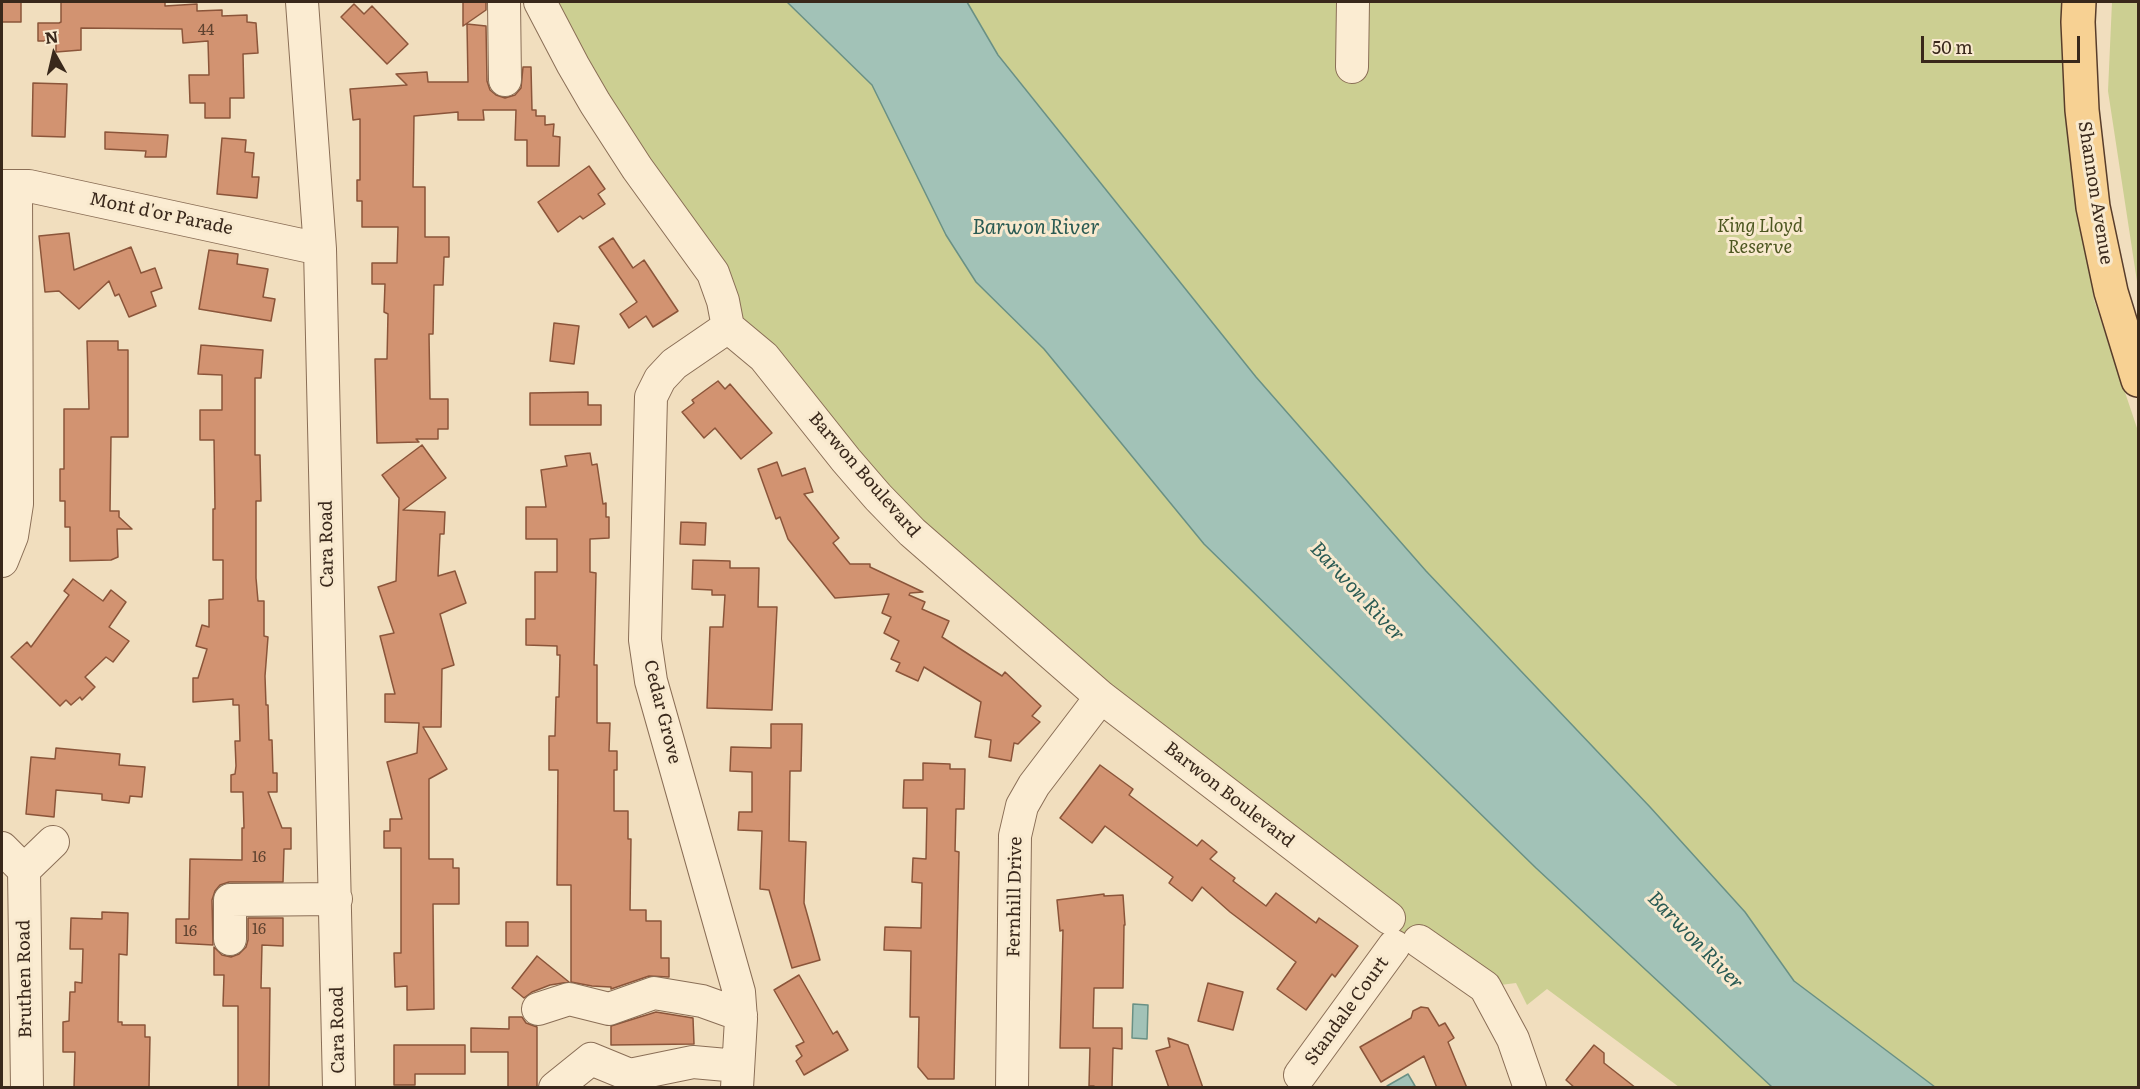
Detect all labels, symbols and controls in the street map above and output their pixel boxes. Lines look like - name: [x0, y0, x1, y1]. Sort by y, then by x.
- house number: 44: [198, 22, 214, 40]
- text: N: [43, 23, 60, 49]
- north arrow: [24, 24, 84, 84]
- scale bar: [1924, 24, 2083, 62]
- text: 50 m: [1932, 33, 1973, 60]
- street label: Shannon Avenue: [2073, 120, 2117, 266]
- street label: Mont d'or Parade: [87, 188, 235, 240]
- water label: Barwon River: [972, 216, 1100, 240]
- park label: King Lloyd Reserve: [1717, 216, 1803, 258]
- street label: Barwon Boulevard: [804, 408, 924, 542]
- street label: Cara Road: [315, 500, 339, 588]
- water label: Barwon River: [1305, 537, 1409, 647]
- street label: Cedar Grove: [639, 658, 685, 766]
- street label: Barwon Boulevard: [1160, 738, 1298, 852]
- street label: Fernhill Drive: [1003, 836, 1027, 958]
- house number: 16: [252, 849, 266, 867]
- water label: Barwon River: [1642, 887, 1748, 995]
- street label: Bruthen Road: [13, 919, 37, 1039]
- house number: 16: [252, 921, 266, 939]
- house number: 16: [183, 923, 197, 941]
- street label: Standale Court: [1300, 953, 1394, 1069]
- street label: Cara Road: [326, 986, 350, 1074]

